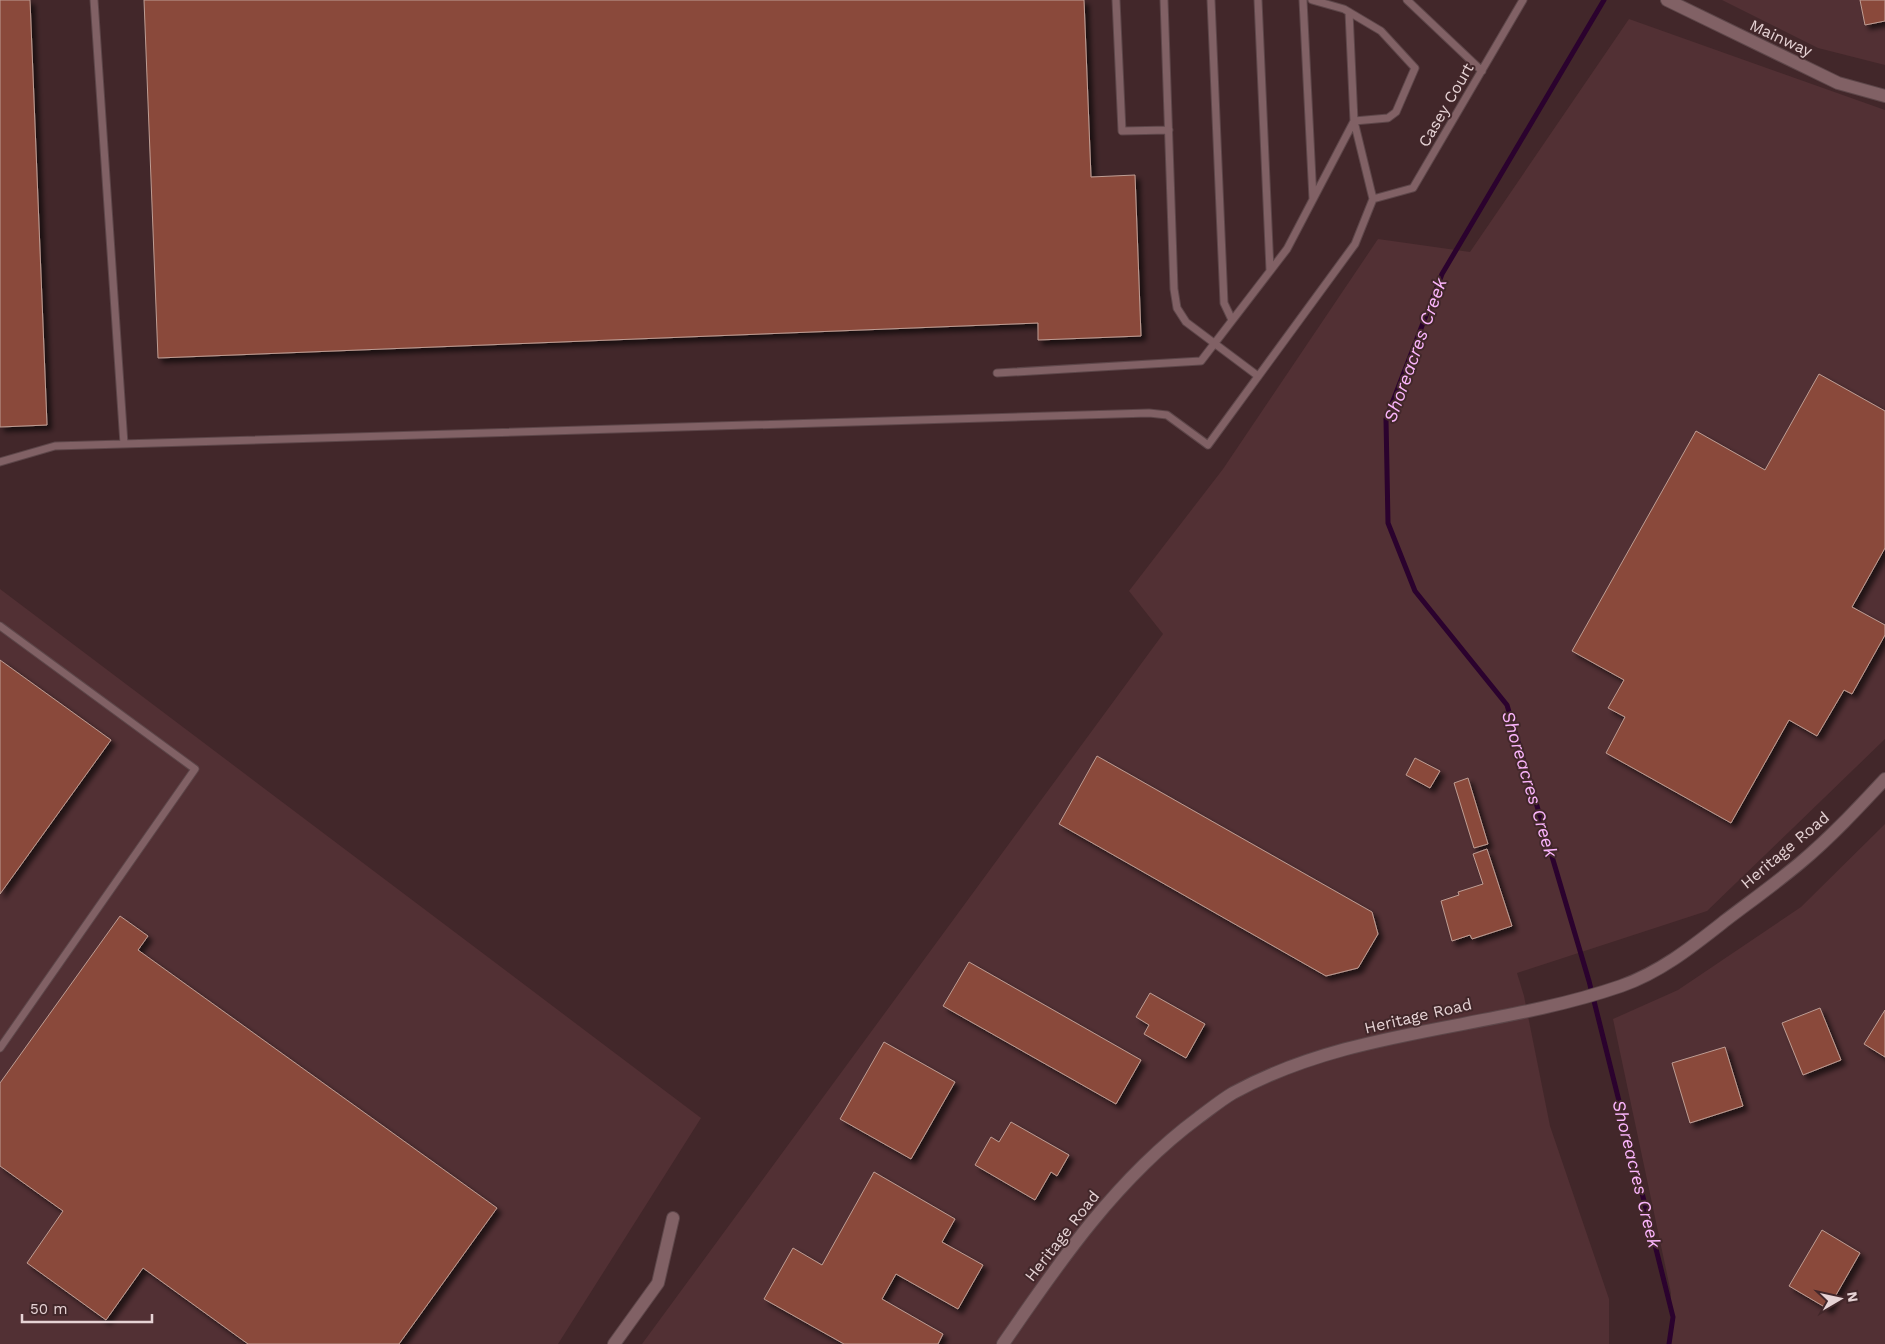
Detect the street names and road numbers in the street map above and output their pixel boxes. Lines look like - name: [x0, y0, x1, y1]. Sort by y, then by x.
- street label: Mainway: [1747, 15, 1816, 61]
- street label: Casey Court: [1414, 59, 1478, 150]
- street label: Heritage Road: [1737, 807, 1833, 893]
- street label: Heritage Road: [1362, 994, 1474, 1038]
- street label: Heritage Road: [1021, 1187, 1103, 1285]

